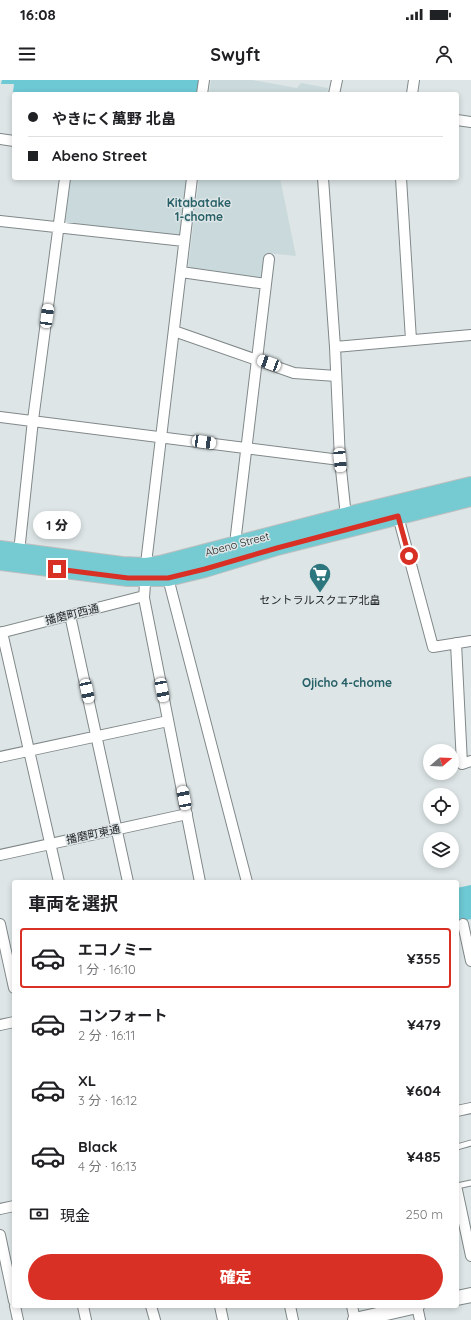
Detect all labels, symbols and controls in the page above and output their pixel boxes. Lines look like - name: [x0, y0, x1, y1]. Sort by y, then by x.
- text: 16:08: [20, 5, 56, 24]
- icon: menu: [16, 43, 38, 65]
- text: Swyft: [210, 43, 261, 66]
- icon: person: [433, 43, 455, 65]
- text: やきにく萬野 北畠: [52, 109, 176, 128]
- text: Abeno Street: [52, 146, 147, 165]
- district label: Kitabatake 1-chome: [167, 195, 231, 224]
- car: [39, 303, 55, 329]
- car: [256, 353, 282, 373]
- car: [191, 434, 217, 450]
- car: [333, 448, 347, 472]
- callout: 1 分: [33, 511, 81, 539]
- text: 1 分: [46, 517, 68, 533]
- street label: Abeno Street: [203, 529, 271, 559]
- route start: [400, 547, 418, 565]
- route end: [48, 560, 66, 578]
- supermarket icon: セントラルスクエア北畠: [307, 561, 333, 594]
- place label: セントラルスクエア北畠: [260, 593, 381, 607]
- street label: 播磨町西通: [44, 601, 100, 627]
- district label: Ojicho 4-chome: [302, 675, 392, 690]
- car: [154, 677, 170, 703]
- car: [79, 678, 95, 704]
- north arrow: [423, 744, 459, 780]
- map controls: [423, 744, 459, 868]
- car: [176, 785, 192, 811]
- button: locate: [423, 788, 459, 824]
- street label: 播磨町東通: [65, 821, 121, 847]
- button: layers: [423, 832, 459, 868]
- text: 車両を選択: [28, 892, 118, 915]
- icon: car: [30, 940, 66, 976]
- text: エコノミー: [78, 940, 153, 959]
- text: ¥355: [407, 949, 441, 968]
- text: 1 分 · 16:10: [78, 961, 136, 977]
- icon: car: [30, 1006, 66, 1042]
- text: コンフォート: [78, 1006, 168, 1025]
- text: ¥479: [407, 1015, 441, 1034]
- text: 2 分 · 16:11: [78, 1027, 135, 1043]
- text: XL: [78, 1071, 96, 1090]
- icon: car: [30, 1072, 66, 1108]
- text: ¥604: [406, 1081, 441, 1100]
- text: 3 分 · 16:12: [78, 1092, 137, 1108]
- text: Black: [78, 1137, 118, 1156]
- icon: car: [30, 1138, 66, 1174]
- text: ¥485: [406, 1147, 441, 1166]
- text: 4 分 · 16:13: [78, 1158, 137, 1174]
- icon: cash: [28, 1203, 50, 1225]
- text: 現金: [60, 1206, 90, 1225]
- text: 250 m: [406, 1206, 443, 1222]
- button: 確定: [28, 1254, 443, 1300]

